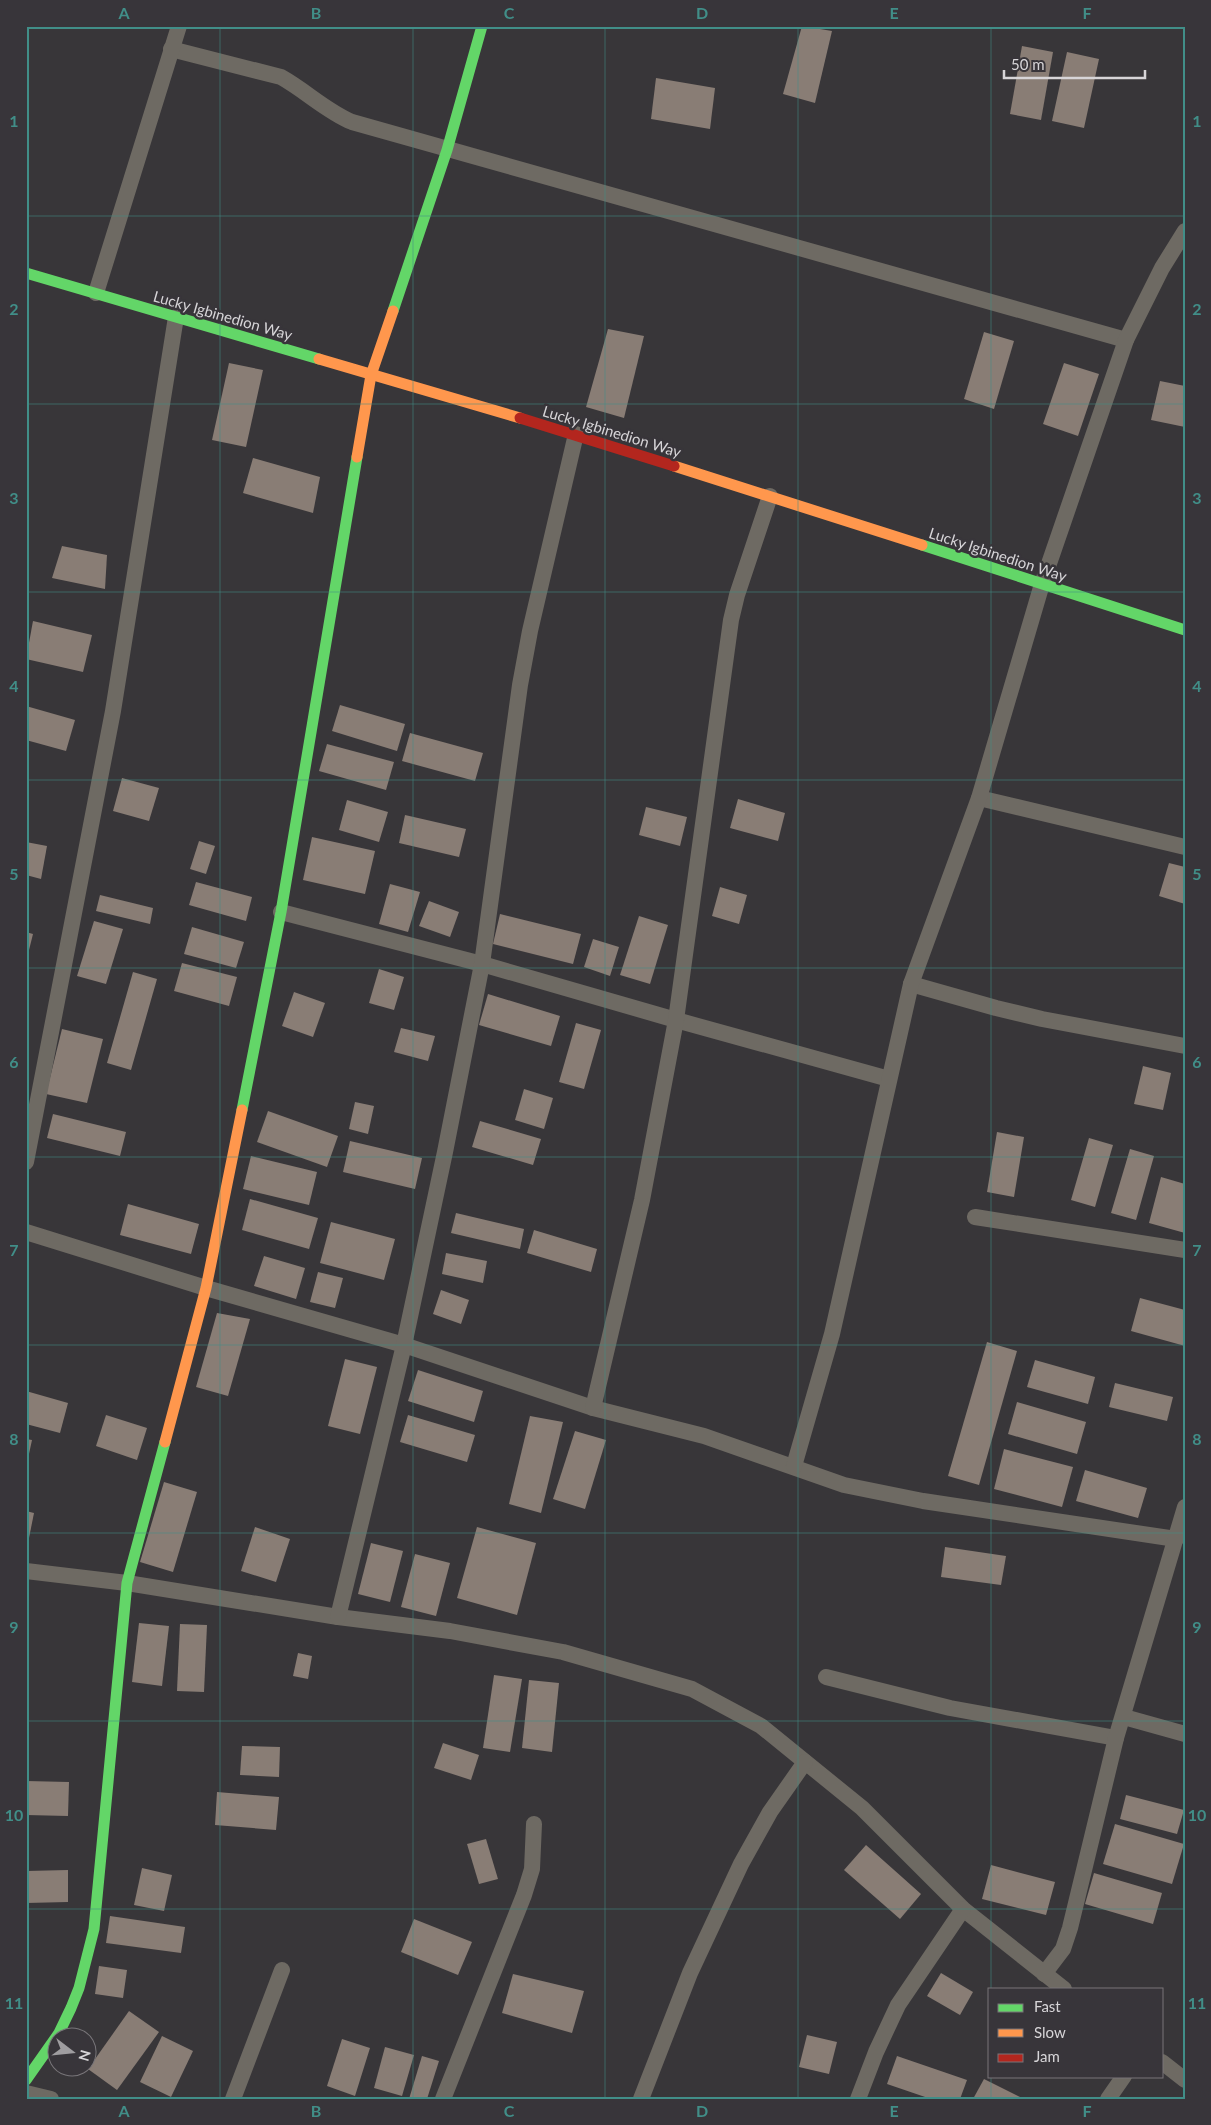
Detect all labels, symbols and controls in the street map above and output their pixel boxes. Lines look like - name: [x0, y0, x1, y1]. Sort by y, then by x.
- text: A: [117, 3, 130, 22]
- text: B: [311, 3, 321, 22]
- text: C: [504, 3, 515, 22]
- text: D: [696, 3, 708, 22]
- text: E: [889, 3, 899, 22]
- text: F: [1082, 3, 1092, 22]
- scale bar: [1004, 48, 1145, 80]
- text: 50 m: [1011, 55, 1045, 73]
- text: 1: [9, 111, 19, 130]
- text: 1: [1192, 111, 1202, 130]
- street label: Lucky Igbinedion Way: [151, 287, 295, 344]
- text: 2: [9, 299, 19, 318]
- text: 2: [1192, 299, 1202, 318]
- street label: Lucky Igbinedion Way: [541, 401, 684, 461]
- text: 3: [9, 488, 19, 507]
- text: 3: [1192, 488, 1202, 507]
- street label: Lucky Igbinedion Way: [927, 523, 1069, 585]
- text: 4: [9, 676, 19, 695]
- text: 4: [1192, 676, 1202, 695]
- text: 5: [9, 864, 19, 883]
- text: 5: [1192, 864, 1202, 883]
- text: 6: [9, 1052, 19, 1071]
- text: 6: [1192, 1052, 1202, 1071]
- text: 7: [9, 1240, 19, 1259]
- text: 7: [1192, 1240, 1202, 1259]
- text: 8: [9, 1429, 19, 1448]
- text: 8: [1192, 1429, 1202, 1448]
- text: 9: [9, 1617, 19, 1636]
- text: 9: [1192, 1617, 1202, 1636]
- text: 10: [5, 1805, 23, 1824]
- text: 10: [1188, 1805, 1206, 1824]
- legend: [988, 1988, 1164, 2078]
- text: 11: [5, 1993, 23, 2012]
- text: 11: [1188, 1993, 1206, 2012]
- text: Fast: [1034, 1997, 1061, 2015]
- text: Slow: [1034, 2023, 1066, 2041]
- north arrow: [48, 2028, 98, 2078]
- text: Jam: [1034, 2047, 1060, 2065]
- text: N: [75, 2048, 95, 2063]
- text: A: [117, 2101, 130, 2120]
- text: B: [311, 2101, 321, 2120]
- text: C: [504, 2101, 515, 2120]
- text: D: [696, 2101, 708, 2120]
- text: E: [889, 2101, 899, 2120]
- text: F: [1082, 2101, 1092, 2120]

